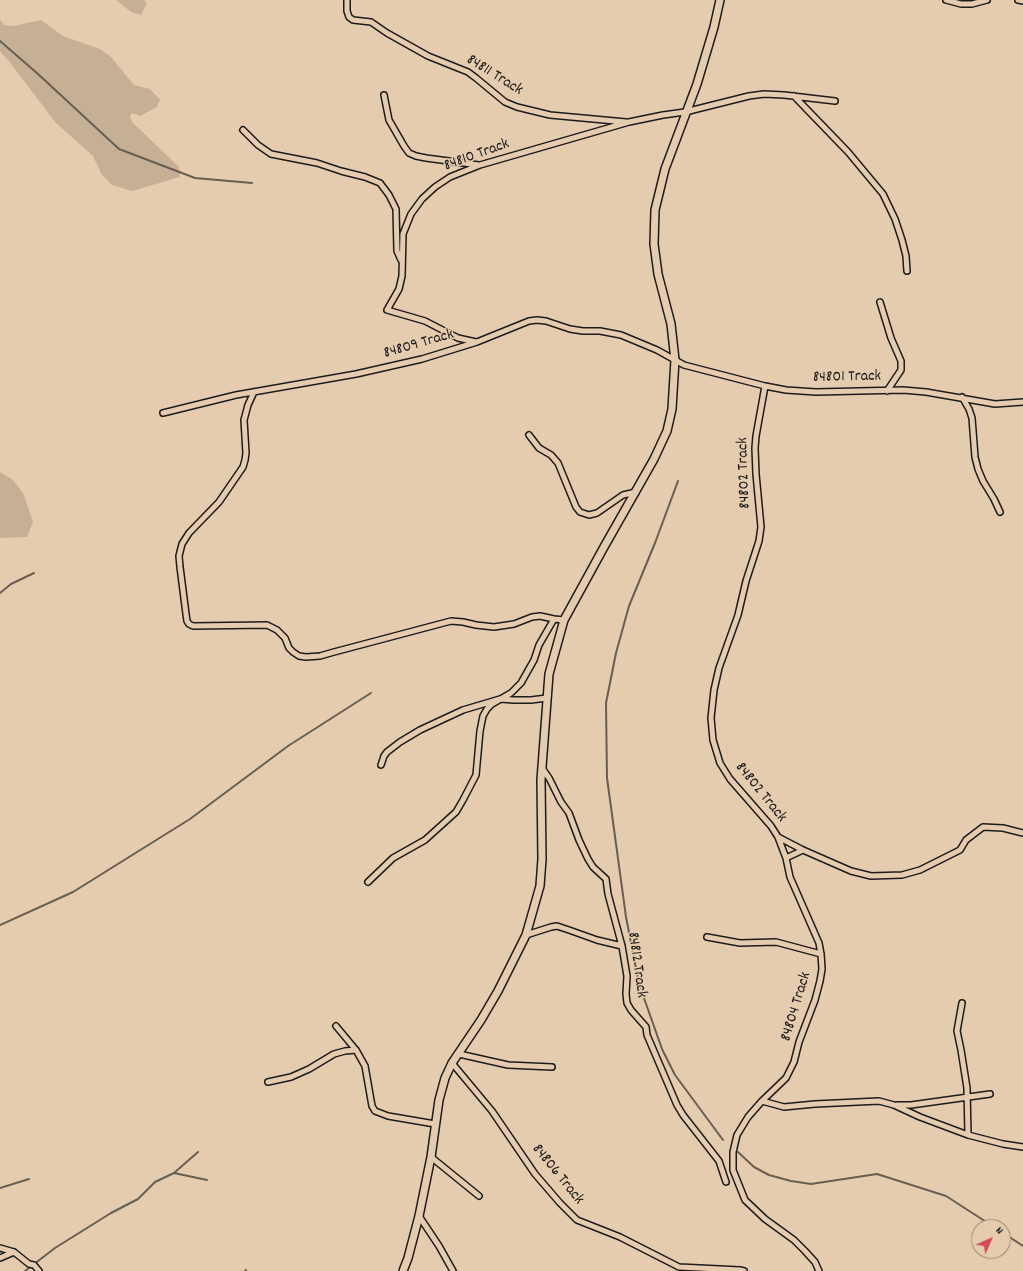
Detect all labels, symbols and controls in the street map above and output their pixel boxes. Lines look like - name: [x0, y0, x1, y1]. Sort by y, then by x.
- street label: 84811 Track: [462, 51, 526, 101]
- street label: 84810 Track: [442, 135, 512, 177]
- street label: 84809 Track: [382, 326, 456, 364]
- street label: 84801 Track: [813, 368, 881, 388]
- street label: 84802 Track: [734, 437, 756, 509]
- street label: 84802 Track: [730, 759, 790, 827]
- street label: 84812 Track: [622, 931, 650, 999]
- street label: 84804 Track: [777, 970, 817, 1044]
- street label: 84806 Track: [527, 1141, 587, 1209]
- north arrow: [971, 1219, 1011, 1259]
- text: N: [991, 1224, 1006, 1239]

